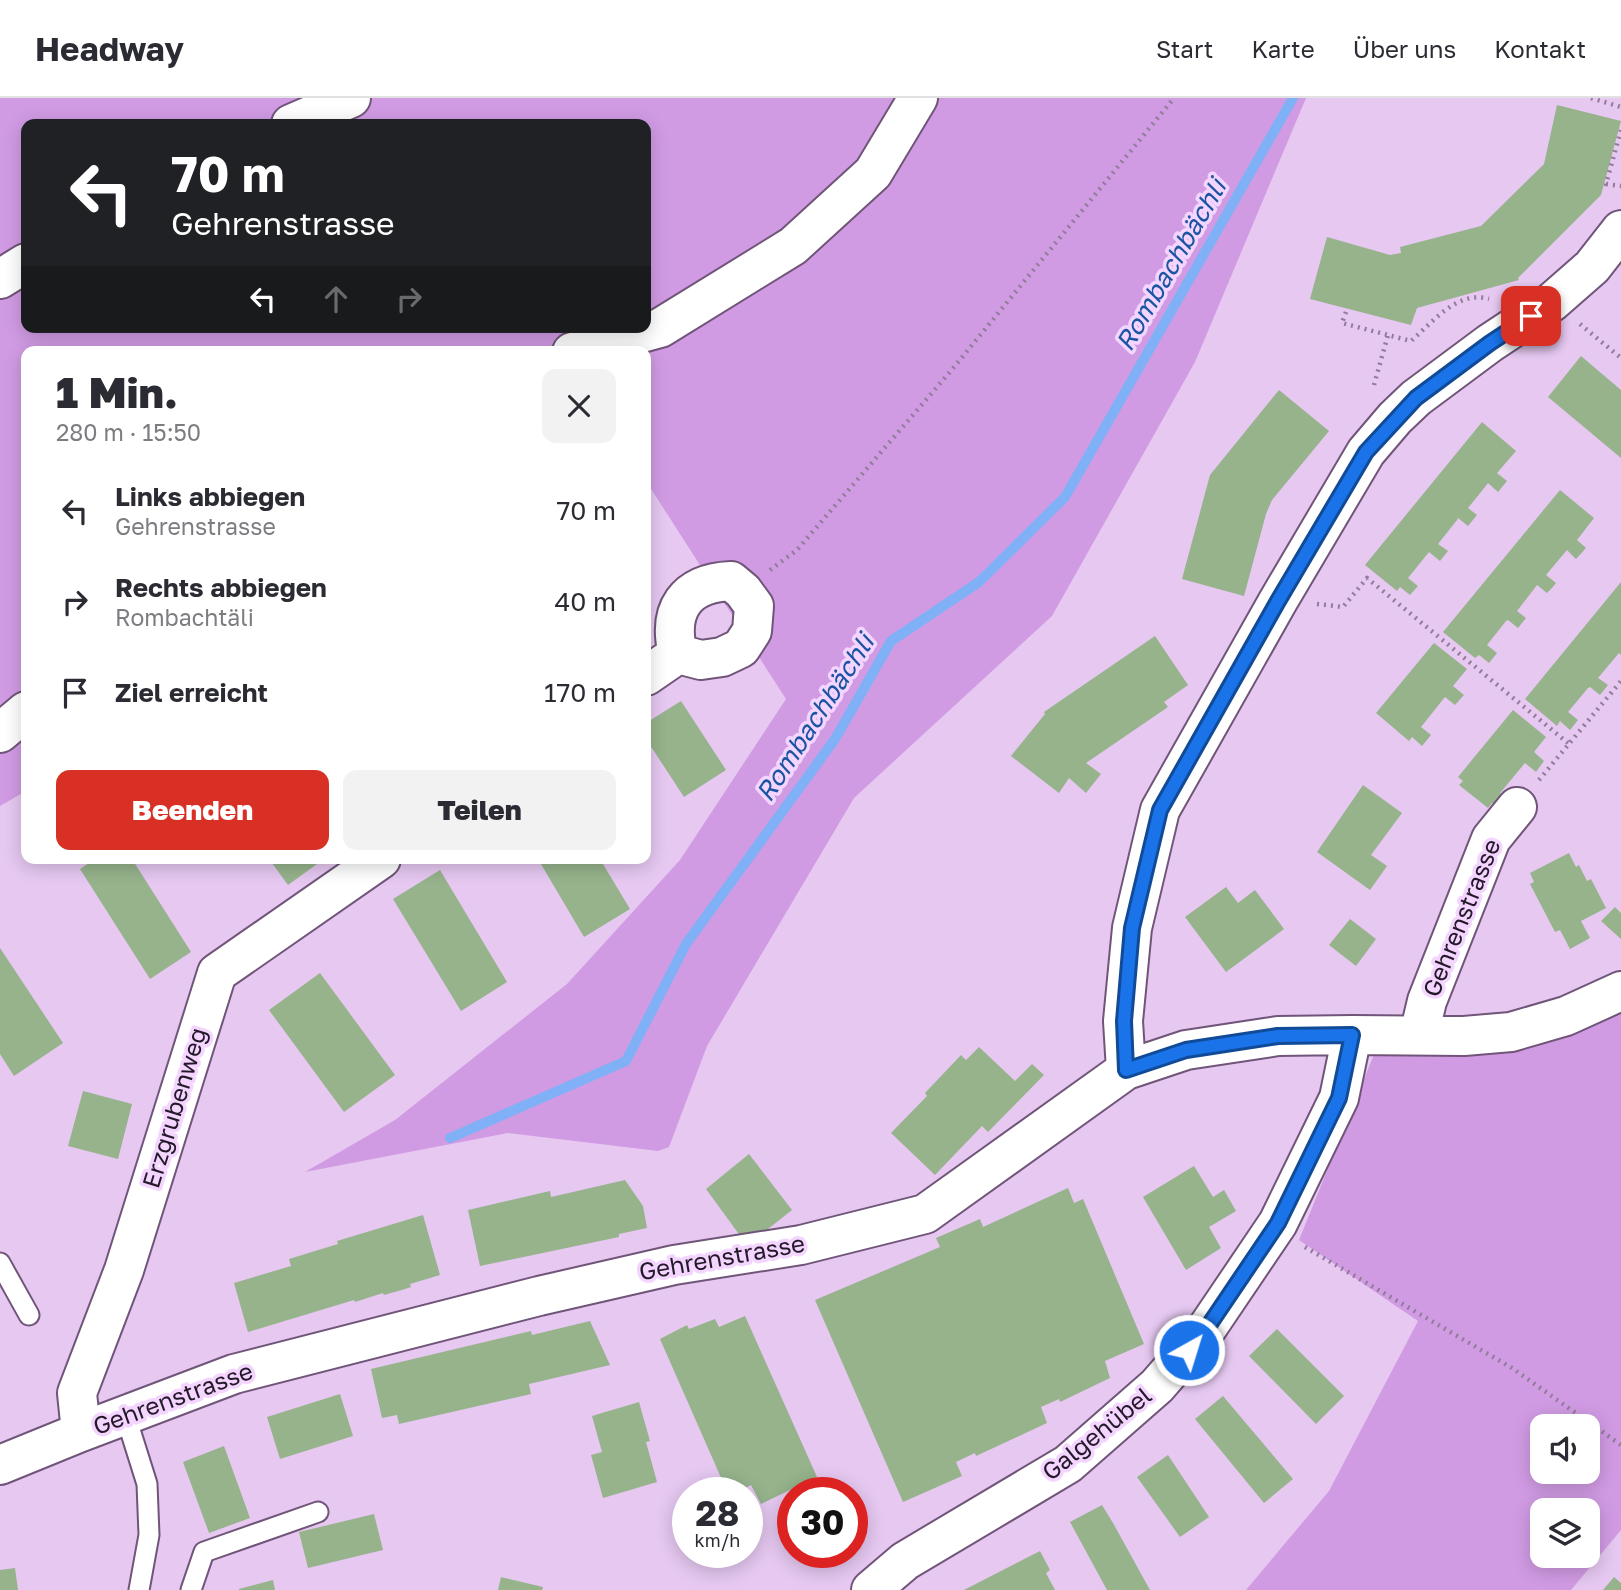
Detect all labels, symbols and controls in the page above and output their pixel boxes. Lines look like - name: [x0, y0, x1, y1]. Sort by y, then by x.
- text: Headway: [35, 29, 184, 68]
- text: Start: [1156, 34, 1213, 63]
- text: Karte: [1251, 34, 1315, 63]
- text: Über uns: [1353, 34, 1456, 63]
- text: Kontakt: [1494, 34, 1586, 63]
- text: 70 m: [171, 144, 285, 203]
- icon: left: [56, 147, 147, 238]
- water label: Rombachbächli: [1109, 171, 1234, 356]
- text: Gehrenstrasse: [171, 204, 395, 242]
- icon: left: [244, 280, 282, 318]
- icon: ahead: [317, 280, 355, 318]
- icon: right: [390, 280, 428, 318]
- pin: [1501, 286, 1561, 346]
- icon: arrive: [1512, 297, 1550, 335]
- text: 1 Min.: [56, 367, 178, 417]
- button: close: [542, 369, 616, 443]
- text: 280 m · 15:50: [56, 418, 201, 446]
- text: Links abbiegen: [115, 481, 305, 512]
- icon: left: [56, 492, 94, 530]
- text: 70 m: [557, 495, 616, 526]
- text: Gehrenstrasse: [115, 512, 276, 540]
- text: Rechts abbiegen: [115, 572, 327, 603]
- icon: right: [56, 583, 94, 621]
- text: 40 m: [555, 586, 616, 617]
- text: Rombachtäli: [115, 603, 254, 631]
- water label: Rombachbächli: [749, 626, 882, 807]
- icon: arrive: [56, 674, 94, 712]
- text: Ziel erreicht: [115, 677, 268, 708]
- text: 170 m: [544, 677, 616, 708]
- button: Beenden: [56, 770, 329, 850]
- button: Teilen: [343, 770, 616, 850]
- street label: Gehrenstrasse: [1416, 834, 1505, 1001]
- street label: Erzgrubenweg: [135, 1024, 212, 1191]
- street label: Gehrenstrasse: [637, 1228, 807, 1285]
- position arrow: [1152, 1313, 1226, 1387]
- street label: Gehrenstrasse: [89, 1355, 256, 1440]
- street label: Galgehübel: [1036, 1380, 1157, 1486]
- map controls: [1530, 1414, 1600, 1568]
- button: sound: [1530, 1414, 1600, 1484]
- speed limit sign: 30: [777, 1477, 868, 1568]
- text: 28: [696, 1492, 739, 1534]
- button: layers: [1530, 1498, 1600, 1568]
- text: km/h: [695, 1529, 740, 1551]

